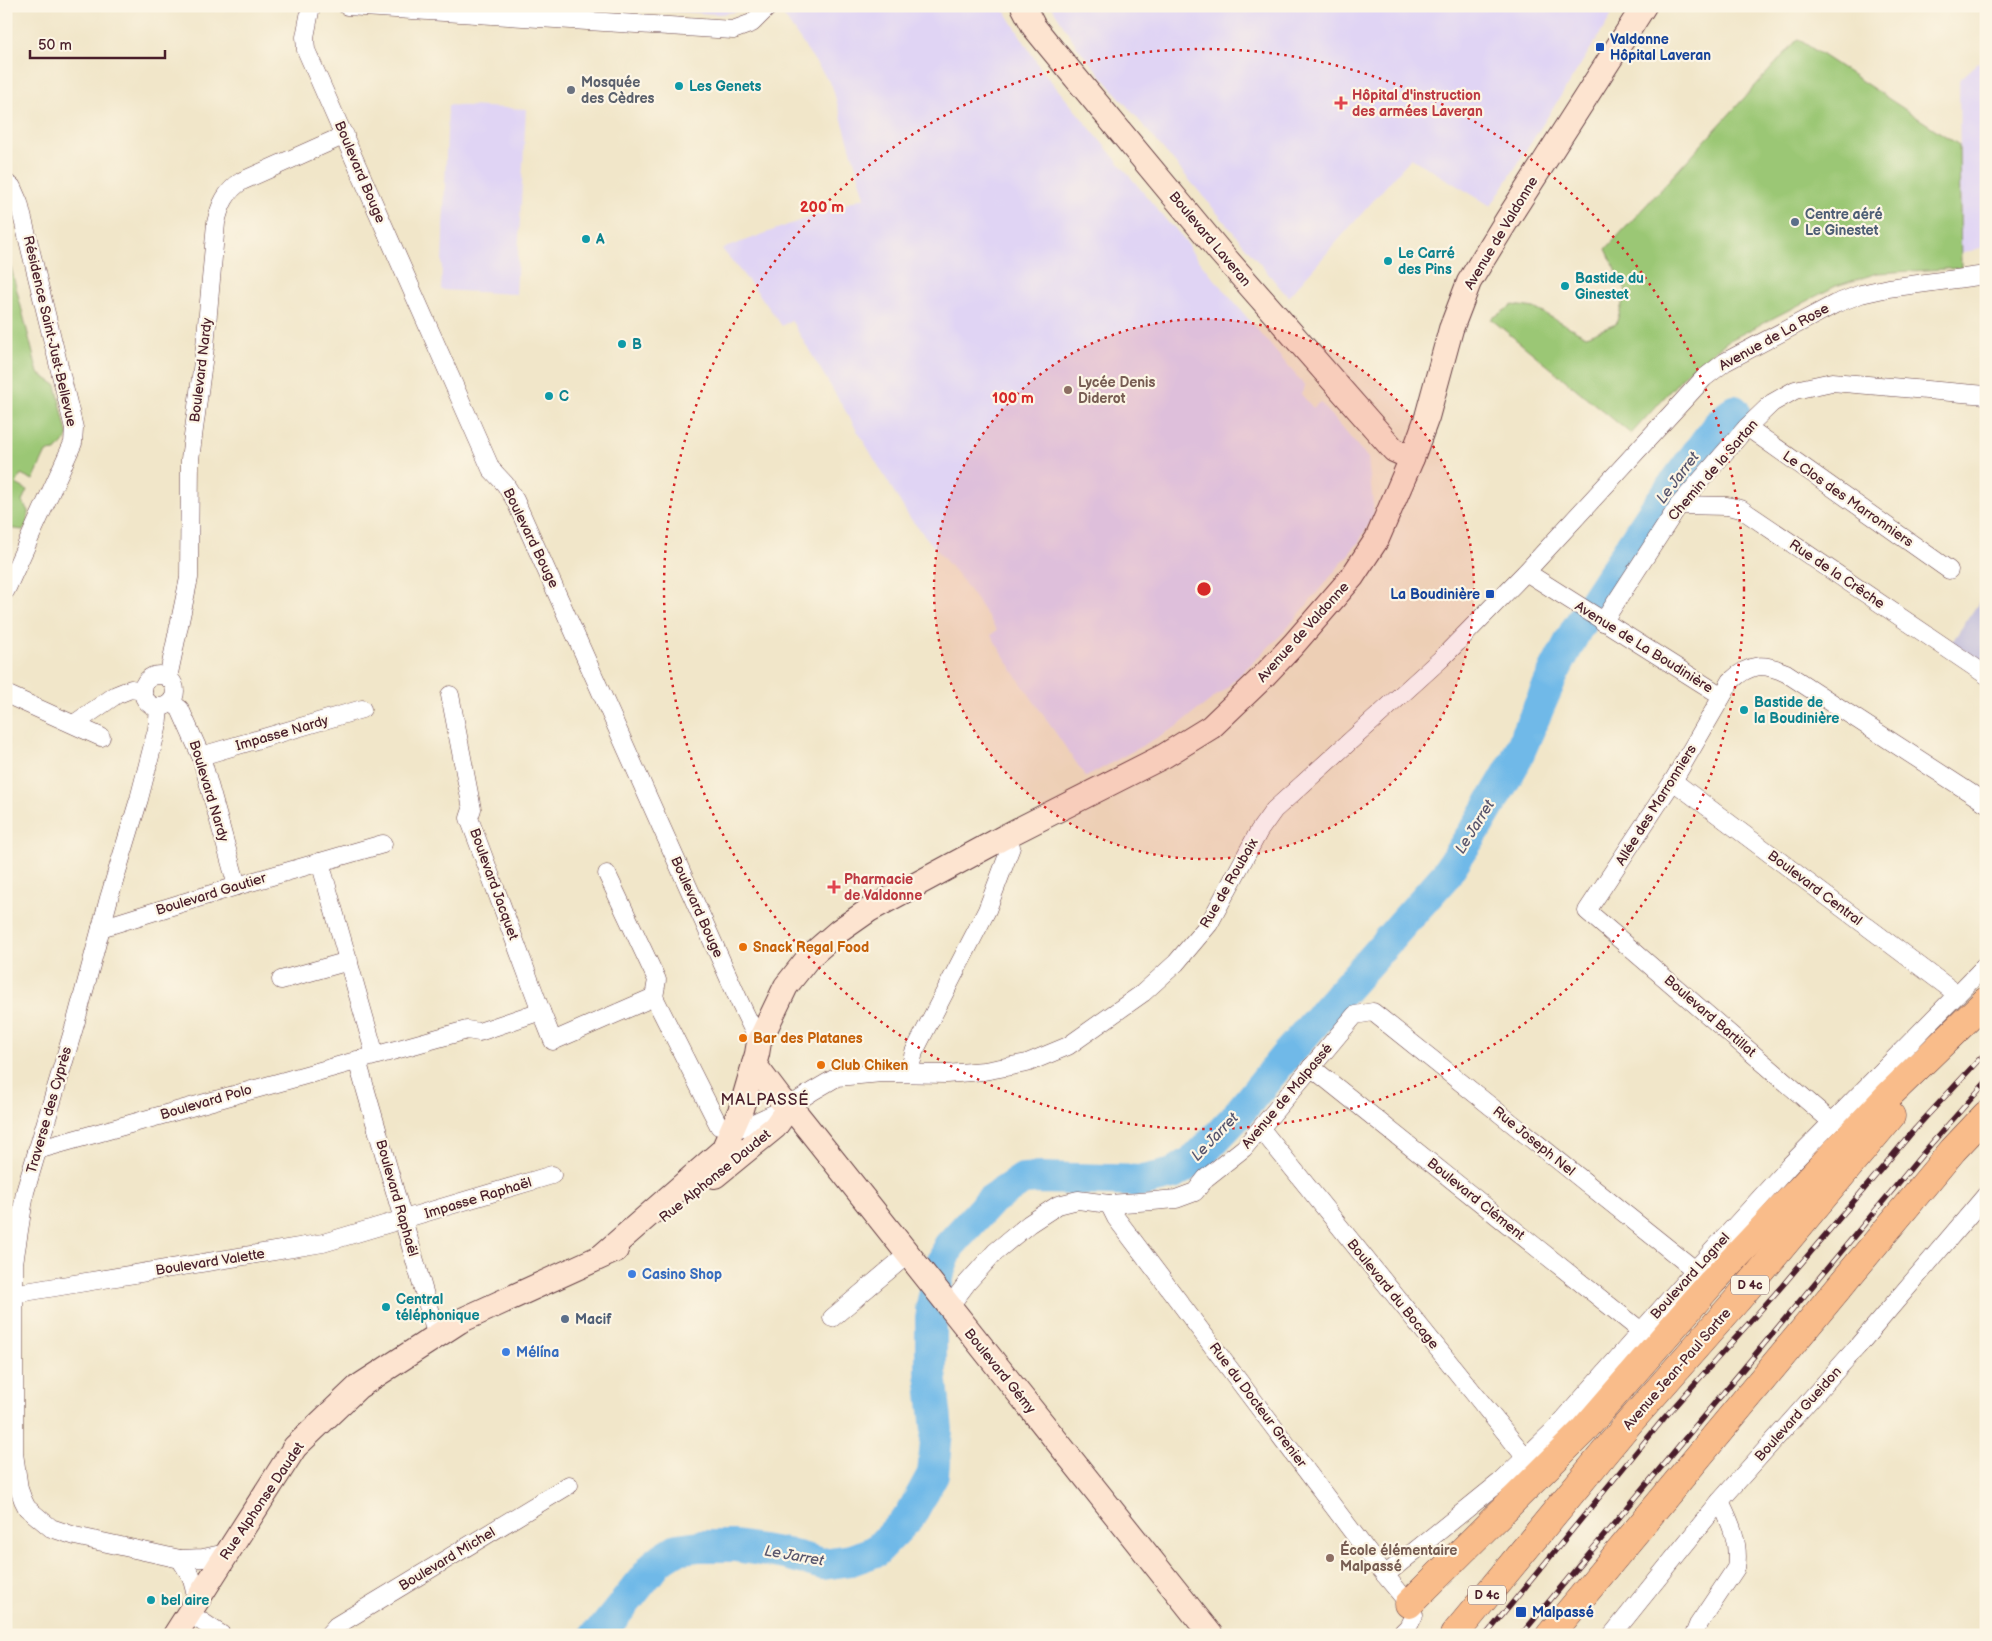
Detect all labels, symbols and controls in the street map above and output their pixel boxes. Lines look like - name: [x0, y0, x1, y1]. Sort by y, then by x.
- scale bar: [30, 28, 165, 60]
- place label: Valdonne Hôpital Laveran: [1610, 31, 1711, 64]
- text: 50 m: [38, 36, 72, 55]
- marker: Valdonne Hôpital Laveran: [1594, 41, 1606, 53]
- place label: Mosquée des Cèdres: [581, 74, 655, 107]
- place label: Les Genets: [689, 78, 761, 95]
- marker: Les Genets: [673, 80, 685, 92]
- marker: Mosquée des Cèdres: [565, 84, 577, 96]
- place label: Hôpital d'instruction des armées Laveran: [1352, 87, 1483, 120]
- marker: Hôpital d'instruction des armées Laveran: [1334, 96, 1348, 110]
- street label: Boulevard Bouge: [331, 118, 389, 226]
- street label: Avenue de Valdonne: [1460, 173, 1542, 293]
- street label: Boulevard Laveran: [1165, 188, 1255, 290]
- text: 200 m: [800, 198, 844, 217]
- place label: Centre aéré Le Ginestet: [1805, 206, 1883, 239]
- marker: Centre aéré Le Ginestet: [1789, 216, 1801, 228]
- place label: A: [595, 231, 605, 248]
- marker: A: [580, 233, 592, 245]
- street label: Résidence Saint-Just-Bellevue: [20, 234, 80, 428]
- place label: Le Carré des Pins: [1398, 245, 1455, 278]
- marker: Le Carré des Pins: [1382, 255, 1394, 267]
- place label: Bastide du Ginestet: [1575, 270, 1644, 303]
- marker: Bastide du Ginestet: [1559, 280, 1571, 292]
- street label: Avenue de La Rose: [1716, 300, 1832, 374]
- street label: Boulevard Nardy: [186, 316, 216, 423]
- place label: B: [632, 336, 642, 353]
- marker: B: [616, 338, 628, 350]
- place label: Lycée Denis Diderot: [1078, 374, 1155, 407]
- marker: Lycée Denis Diderot: [1062, 384, 1074, 396]
- place label: C: [559, 388, 569, 405]
- text: 100 m: [992, 389, 1034, 408]
- marker: C: [543, 390, 555, 402]
- street label: Chemin de la Sartan: [1664, 416, 1762, 524]
- street label: Le Clos des Marronniers: [1779, 447, 1917, 551]
- water label: Le Jarret: [1652, 448, 1704, 508]
- street label: Boulevard Bouge: [499, 485, 563, 591]
- street label: Rue de la Crêche: [1786, 536, 1888, 612]
- street label: Avenue de Valdonne: [1254, 578, 1352, 686]
- centre of rings: [1195, 580, 1213, 598]
- place label: La Boudinière: [1390, 586, 1480, 603]
- marker: La Boudinière: [1484, 588, 1496, 600]
- street label: Avenue de La Boudinière: [1572, 598, 1716, 696]
- place label: Bastide de la Boudinière: [1754, 694, 1839, 727]
- marker: Bastide de la Boudinière: [1738, 704, 1750, 716]
- street label: Impasse Nardy: [234, 711, 331, 754]
- street label: Boulevard Nardy: [186, 738, 233, 844]
- street label: Allée des Marronniers: [1612, 741, 1700, 869]
- water label: Le Jarret: [1451, 796, 1499, 857]
- street label: Boulevard Jacquet: [466, 826, 522, 943]
- street label: Rue de Roubaix: [1196, 835, 1262, 931]
- street label: Boulevard Central: [1764, 847, 1866, 929]
- street label: Boulevard Bouge: [667, 854, 727, 960]
- street label: Boulevard Gautier: [154, 869, 269, 919]
- place label: Pharmacie de Valdonne: [844, 871, 922, 904]
- marker: Pharmacie de Valdonne: [828, 881, 840, 893]
- place label: Snack Regal Food: [753, 939, 869, 956]
- marker: Snack Regal Food: [737, 941, 749, 953]
- street label: Boulevard Bartillat: [1661, 971, 1760, 1061]
- place label: Bar des Platanes: [753, 1030, 863, 1047]
- marker: Bar des Platanes: [737, 1032, 749, 1044]
- street label: Avenue de Malpassé: [1238, 1039, 1336, 1152]
- street label: Traverse des Cyprès: [23, 1045, 75, 1175]
- place label: Club Chiken: [831, 1057, 908, 1074]
- marker: Club Chiken: [815, 1059, 827, 1071]
- street label: Boulevard Polo: [158, 1081, 254, 1123]
- district label: MALPASSÉ: [720, 1089, 810, 1110]
- street label: Rue Joseph Nel: [1489, 1103, 1579, 1179]
- water label: Le Jarret: [1187, 1109, 1243, 1165]
- street label: Rue Alphonse Daudet: [656, 1125, 775, 1226]
- street label: Boulevard Raphaël: [372, 1138, 422, 1258]
- street label: Boulevard Clément: [1424, 1154, 1529, 1244]
- street label: Impasse Raphaël: [422, 1174, 534, 1222]
- street label: Boulevard Lagnel: [1647, 1229, 1733, 1323]
- street label: Boulevard du Bocage: [1343, 1236, 1443, 1352]
- street label: Boulevard Valette: [154, 1245, 266, 1279]
- place label: Casino Shop: [642, 1266, 722, 1283]
- marker: Casino Shop: [626, 1268, 638, 1280]
- road number: D 4c: [1731, 1276, 1769, 1294]
- place label: Central téléphonique: [395, 1291, 479, 1324]
- marker: Central téléphonique: [380, 1301, 392, 1313]
- street label: Avenue Jean-Paul Sartre: [1619, 1305, 1735, 1433]
- place label: Macif: [575, 1311, 612, 1328]
- marker: Macif: [559, 1313, 571, 1325]
- street label: Boulevard Gémy: [961, 1325, 1040, 1417]
- street label: Rue du Docteur Grenier: [1206, 1339, 1311, 1471]
- place label: Mélína: [516, 1344, 559, 1361]
- marker: Mélína: [500, 1346, 512, 1358]
- street label: Boulevard Gueidon: [1751, 1363, 1845, 1465]
- street label: Rue Alphonse Daudet: [216, 1438, 308, 1563]
- street label: Boulevard Michel: [396, 1524, 498, 1594]
- place label: École élémentaire Malpassé: [1340, 1540, 1457, 1575]
- water label: Le Jarret: [763, 1541, 826, 1571]
- marker: École élémentaire Malpassé: [1324, 1552, 1336, 1564]
- road number: D 4c: [1468, 1586, 1506, 1604]
- place label: bel aire: [161, 1592, 209, 1609]
- marker: bel aire: [145, 1594, 157, 1606]
- place label: Malpassé: [1532, 1604, 1594, 1621]
- marker: Malpassé: [1514, 1605, 1528, 1619]

